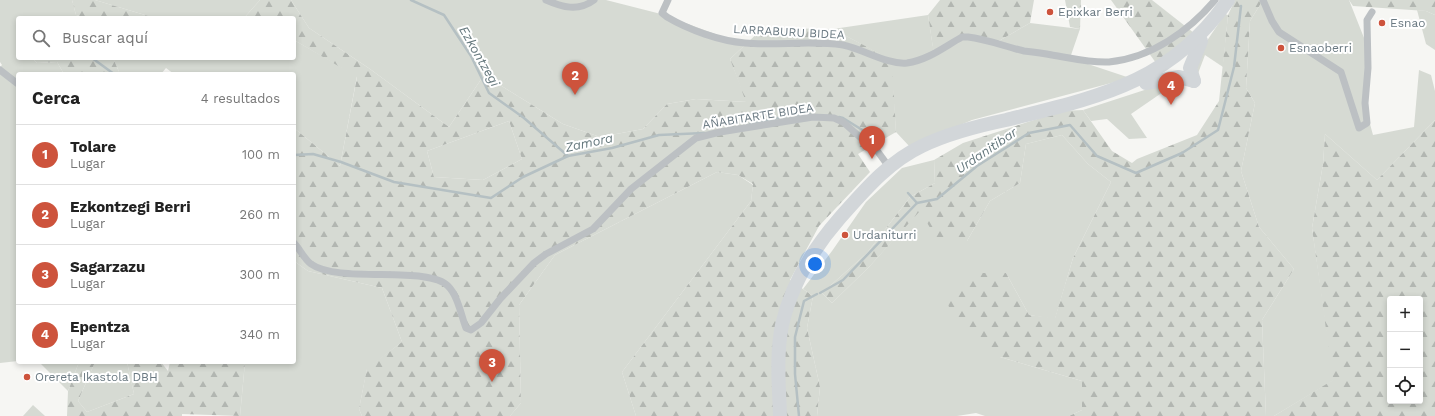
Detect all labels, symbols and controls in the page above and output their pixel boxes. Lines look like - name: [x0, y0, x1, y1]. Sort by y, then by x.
- place label: Epixkar Berri: [1058, 5, 1133, 19]
- marker: Epixkar Berri: [1045, 7, 1055, 17]
- search box: [16, 16, 296, 60]
- place label: Esnao: [1390, 16, 1425, 30]
- marker: Esnao: [1377, 18, 1387, 28]
- street label: LARRABURU BIDEA: [733, 22, 845, 42]
- water label: Ezkontzegi: [456, 23, 503, 90]
- icon: search: [30, 27, 52, 49]
- text: Buscar aquí: [62, 29, 148, 47]
- place label: Esnaoberri: [1289, 41, 1352, 55]
- marker: Esnaoberri: [1276, 43, 1286, 53]
- pin: 2: [562, 62, 588, 95]
- pin: 4: [1158, 72, 1184, 105]
- text: Cerca: [32, 88, 80, 108]
- text: 4 resultados: [201, 91, 280, 106]
- street label: AÑABITARTE BIDEA: [701, 100, 815, 132]
- water label: Urdanitibar: [953, 124, 1021, 176]
- pin: 1: [859, 126, 885, 159]
- water label: Zamora: [563, 130, 614, 155]
- text: Tolare: [70, 138, 116, 156]
- text: 1: [42, 147, 48, 162]
- text: 100 m: [242, 147, 280, 162]
- text: Lugar: [70, 156, 105, 171]
- text: Ezkontzegi Berri: [70, 198, 191, 216]
- text: 2: [41, 207, 49, 222]
- text: 260 m: [240, 207, 280, 222]
- text: Lugar: [70, 216, 105, 231]
- place label: Urdaniturri: [853, 228, 917, 242]
- marker: Urdaniturri: [840, 230, 850, 240]
- your location: [805, 254, 825, 274]
- text: Sagarzazu: [70, 258, 145, 276]
- text: 3: [41, 267, 49, 282]
- text: 300 m: [239, 267, 280, 282]
- text: Lugar: [70, 276, 105, 291]
- map controls: [1387, 296, 1423, 404]
- button: +: [1387, 296, 1423, 332]
- text: Epentza: [70, 318, 130, 336]
- text: 4: [41, 327, 49, 342]
- text: 340 m: [240, 327, 280, 342]
- button: −: [1387, 332, 1423, 368]
- text: Lugar: [70, 336, 105, 351]
- pin: 3: [479, 349, 505, 382]
- button: locate: [1387, 368, 1423, 404]
- place label: Orereta Ikastola DBH: [35, 370, 158, 384]
- marker: Orereta Ikastola DBH: [22, 372, 32, 382]

